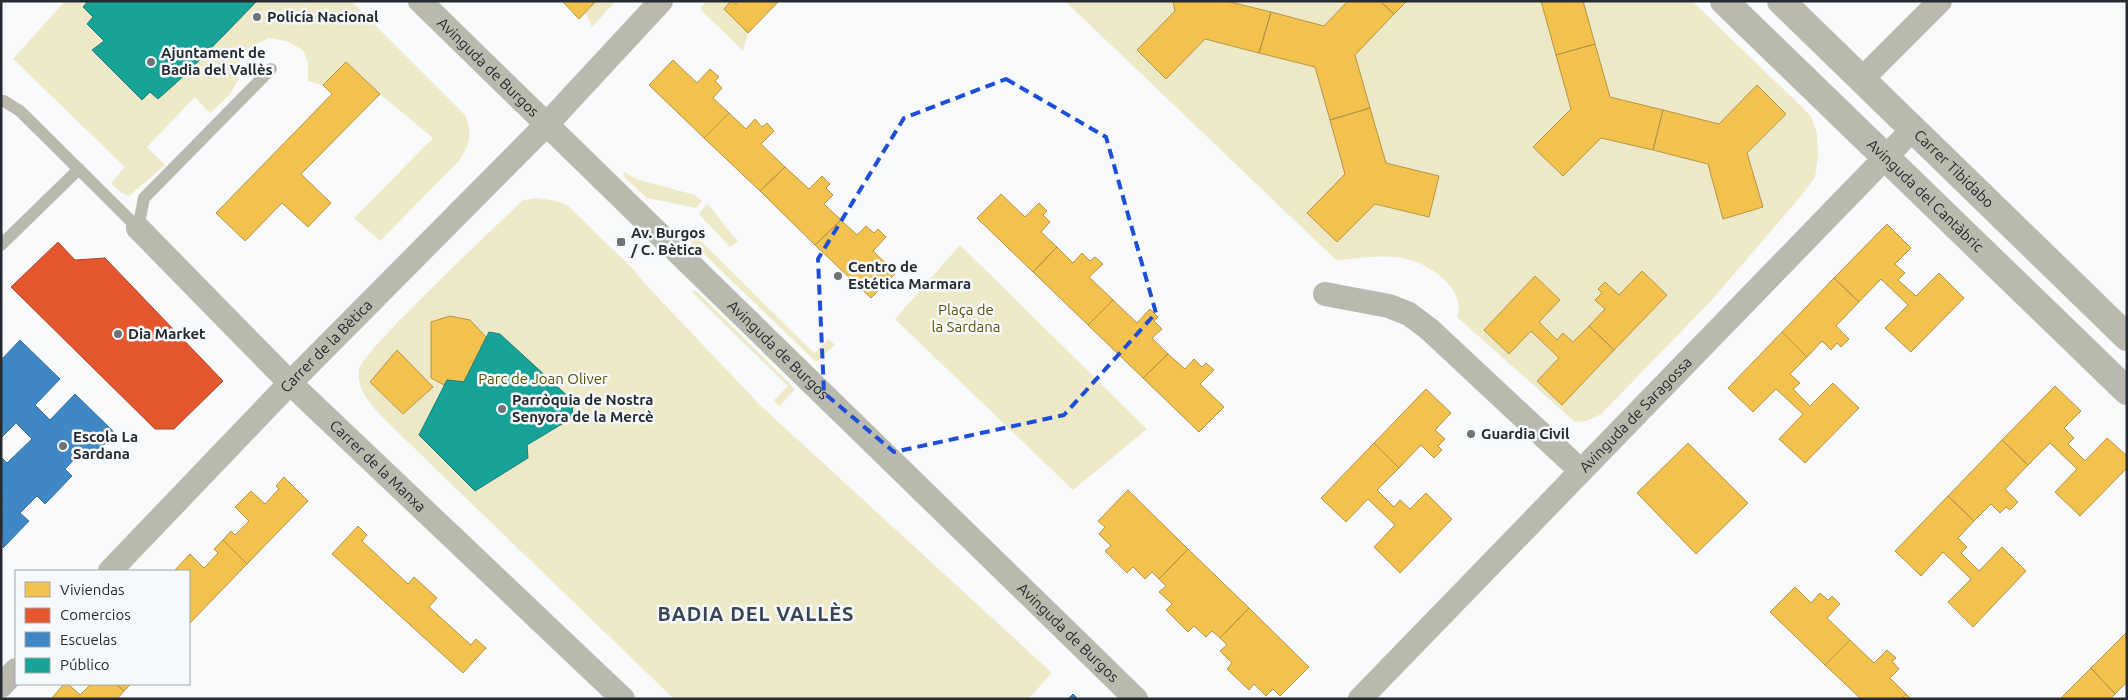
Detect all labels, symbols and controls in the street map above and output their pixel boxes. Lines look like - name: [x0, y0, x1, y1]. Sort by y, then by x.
- place label: Policía Nacional: [267, 8, 379, 25]
- marker: Policía Nacional: [251, 11, 263, 23]
- street label: Avinguda de Burgos: [434, 14, 542, 120]
- place label: Ajuntament de Badia del Vallès: [161, 44, 273, 78]
- marker: Ajuntament de Badia del Vallès: [145, 56, 157, 68]
- street label: Carrer Tibidabo: [1911, 126, 1998, 211]
- street label: Avinguda del Cantàbric: [1864, 135, 1987, 255]
- place label: Av. Burgos / C. Bètica: [630, 224, 705, 258]
- marker: Av. Burgos / C. Bètica: [615, 236, 627, 248]
- place label: Centro de Estética Marmara: [848, 258, 971, 292]
- marker: Centro de Estética Marmara: [832, 270, 844, 282]
- street label: Carrer de la Bètica: [277, 296, 376, 396]
- street label: Avinguda de Burgos: [724, 297, 832, 403]
- park label: Plaça de la Sardana: [931, 301, 1001, 335]
- place label: Dia Market: [128, 325, 206, 342]
- marker: Dia Market: [112, 328, 124, 340]
- street label: Avinguda de Saragossa: [1576, 353, 1695, 476]
- park label: Parc de Joan Oliver: [478, 370, 608, 387]
- place label: Parròquia de Nostra Senyora de la Mercè: [512, 391, 654, 425]
- marker: Parròquia de Nostra Senyora de la Mercè: [496, 403, 508, 415]
- street label: Carrer de la Manxa: [327, 416, 430, 515]
- place label: Guardia Civil: [1481, 425, 1570, 442]
- place label: Escola La Sardana: [73, 428, 138, 462]
- marker: Guardia Civil: [1465, 428, 1477, 440]
- marker: Escola La Sardana: [57, 440, 69, 452]
- legend: [15, 570, 190, 685]
- street label: Avinguda de Burgos: [1014, 579, 1122, 685]
- text: Viviendas: [60, 581, 124, 598]
- district label: BADIA DEL VALLÈS: [658, 601, 854, 625]
- text: Comercios: [60, 606, 131, 623]
- text: Escuelas: [60, 631, 117, 648]
- text: Público: [60, 656, 110, 673]

